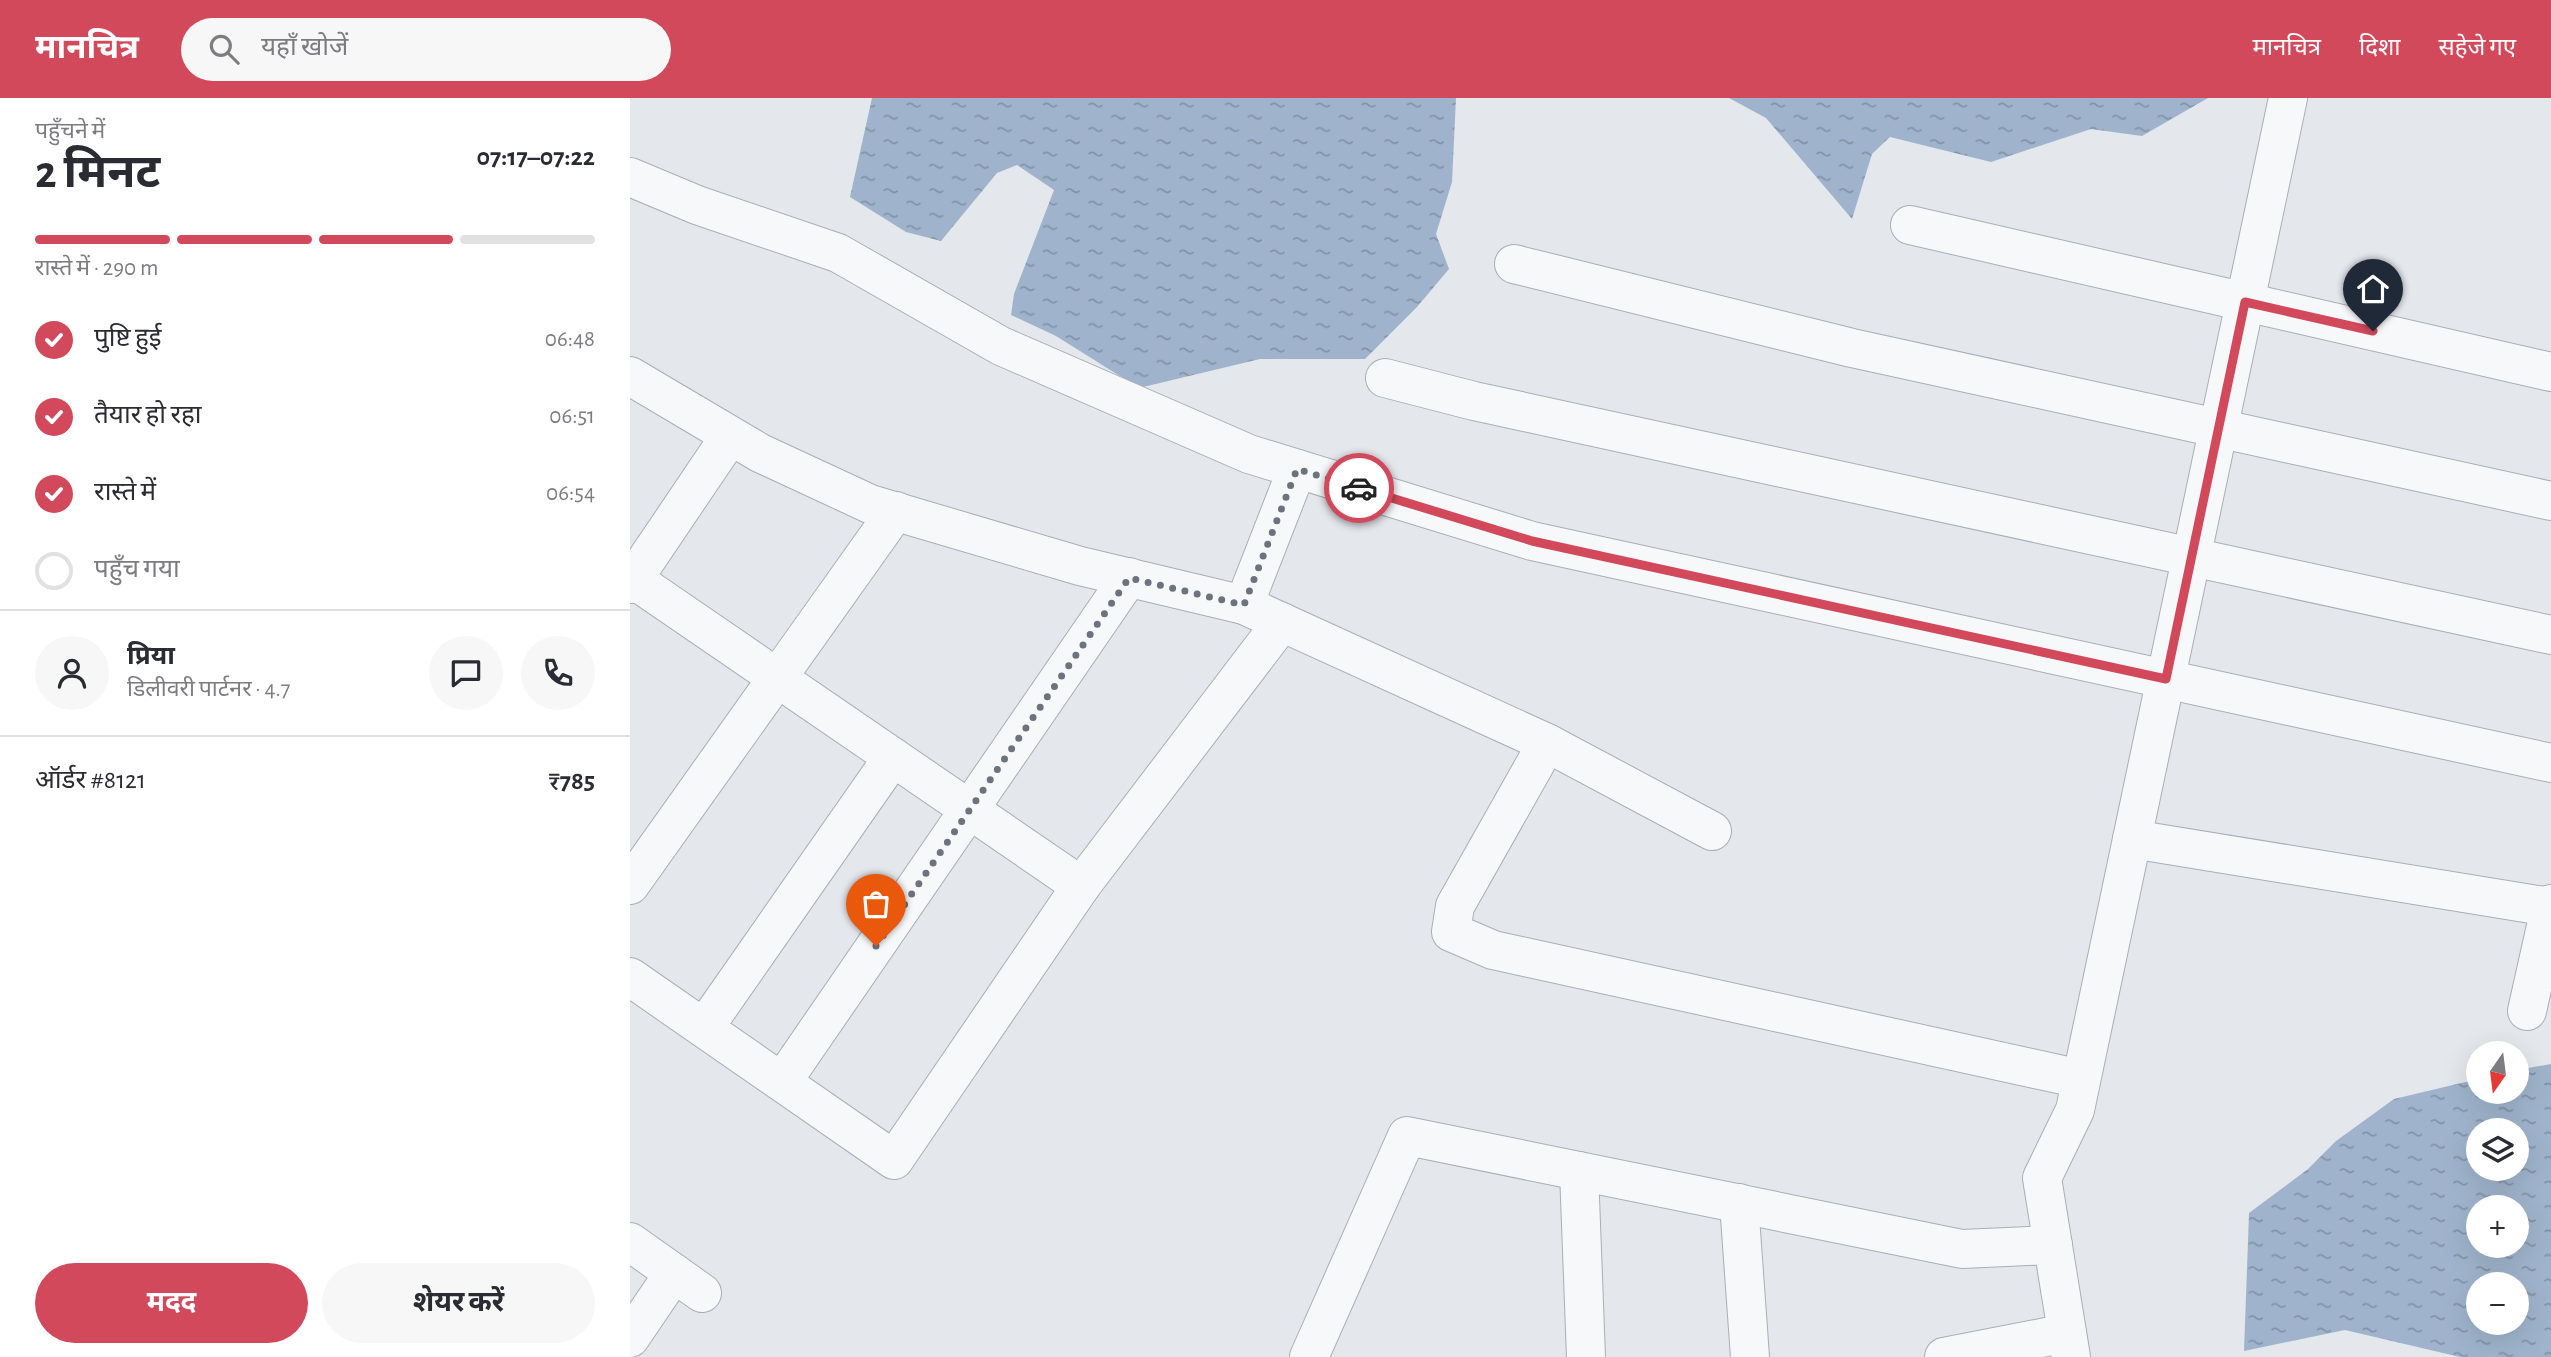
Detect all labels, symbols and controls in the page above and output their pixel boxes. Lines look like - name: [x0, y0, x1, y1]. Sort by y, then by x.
- search box: [181, 18, 671, 81]
- icon: search: [205, 30, 243, 68]
- text: मानचित्र: [35, 32, 139, 65]
- text: यहाँ खोजें: [261, 34, 348, 60]
- text: मानचित्र: [2252, 36, 2321, 60]
- text: दिशा: [2359, 36, 2400, 60]
- text: सहेजे गए: [2438, 36, 2516, 60]
- text: पहुँचने में: [35, 120, 105, 143]
- text: 07:17–07:22: [476, 144, 595, 170]
- text: 2 मिनट: [35, 150, 160, 196]
- text: रास्ते में · 290 m: [35, 257, 158, 280]
- pin: [2343, 259, 2403, 331]
- icon: home: [2354, 270, 2392, 308]
- icon: check: [35, 321, 73, 359]
- text: पुष्टि हुई: [94, 325, 162, 351]
- text: 06:48: [545, 328, 595, 351]
- icon: check: [35, 398, 73, 436]
- text: तैयार हो रहा: [94, 402, 202, 428]
- text: 06:51: [549, 405, 595, 428]
- courier: [1324, 453, 1394, 523]
- icon: car: [1340, 469, 1378, 507]
- icon: check: [35, 475, 73, 513]
- text: रास्ते में: [94, 479, 156, 505]
- text: 06:54: [546, 482, 595, 505]
- text: पहुँच गया: [94, 556, 180, 582]
- button: person: [35, 636, 109, 710]
- button: chat: [429, 636, 503, 710]
- button: phone: [521, 636, 595, 710]
- text: प्रिया: [127, 643, 175, 669]
- text: डिलीवरी पार्टनर · 4.7: [127, 678, 290, 701]
- text: ऑर्डर #8121: [35, 767, 146, 793]
- text: ₹785: [549, 768, 595, 794]
- pin: [846, 874, 906, 946]
- icon: bag: [857, 885, 895, 923]
- north arrow: [2466, 1041, 2529, 1104]
- map controls: [2466, 1041, 2529, 1335]
- button: layers: [2466, 1118, 2529, 1181]
- button: +: [2466, 1195, 2529, 1258]
- button: मदद: [35, 1263, 308, 1343]
- button: शेयर करें: [322, 1263, 595, 1343]
- button: −: [2466, 1272, 2529, 1335]

